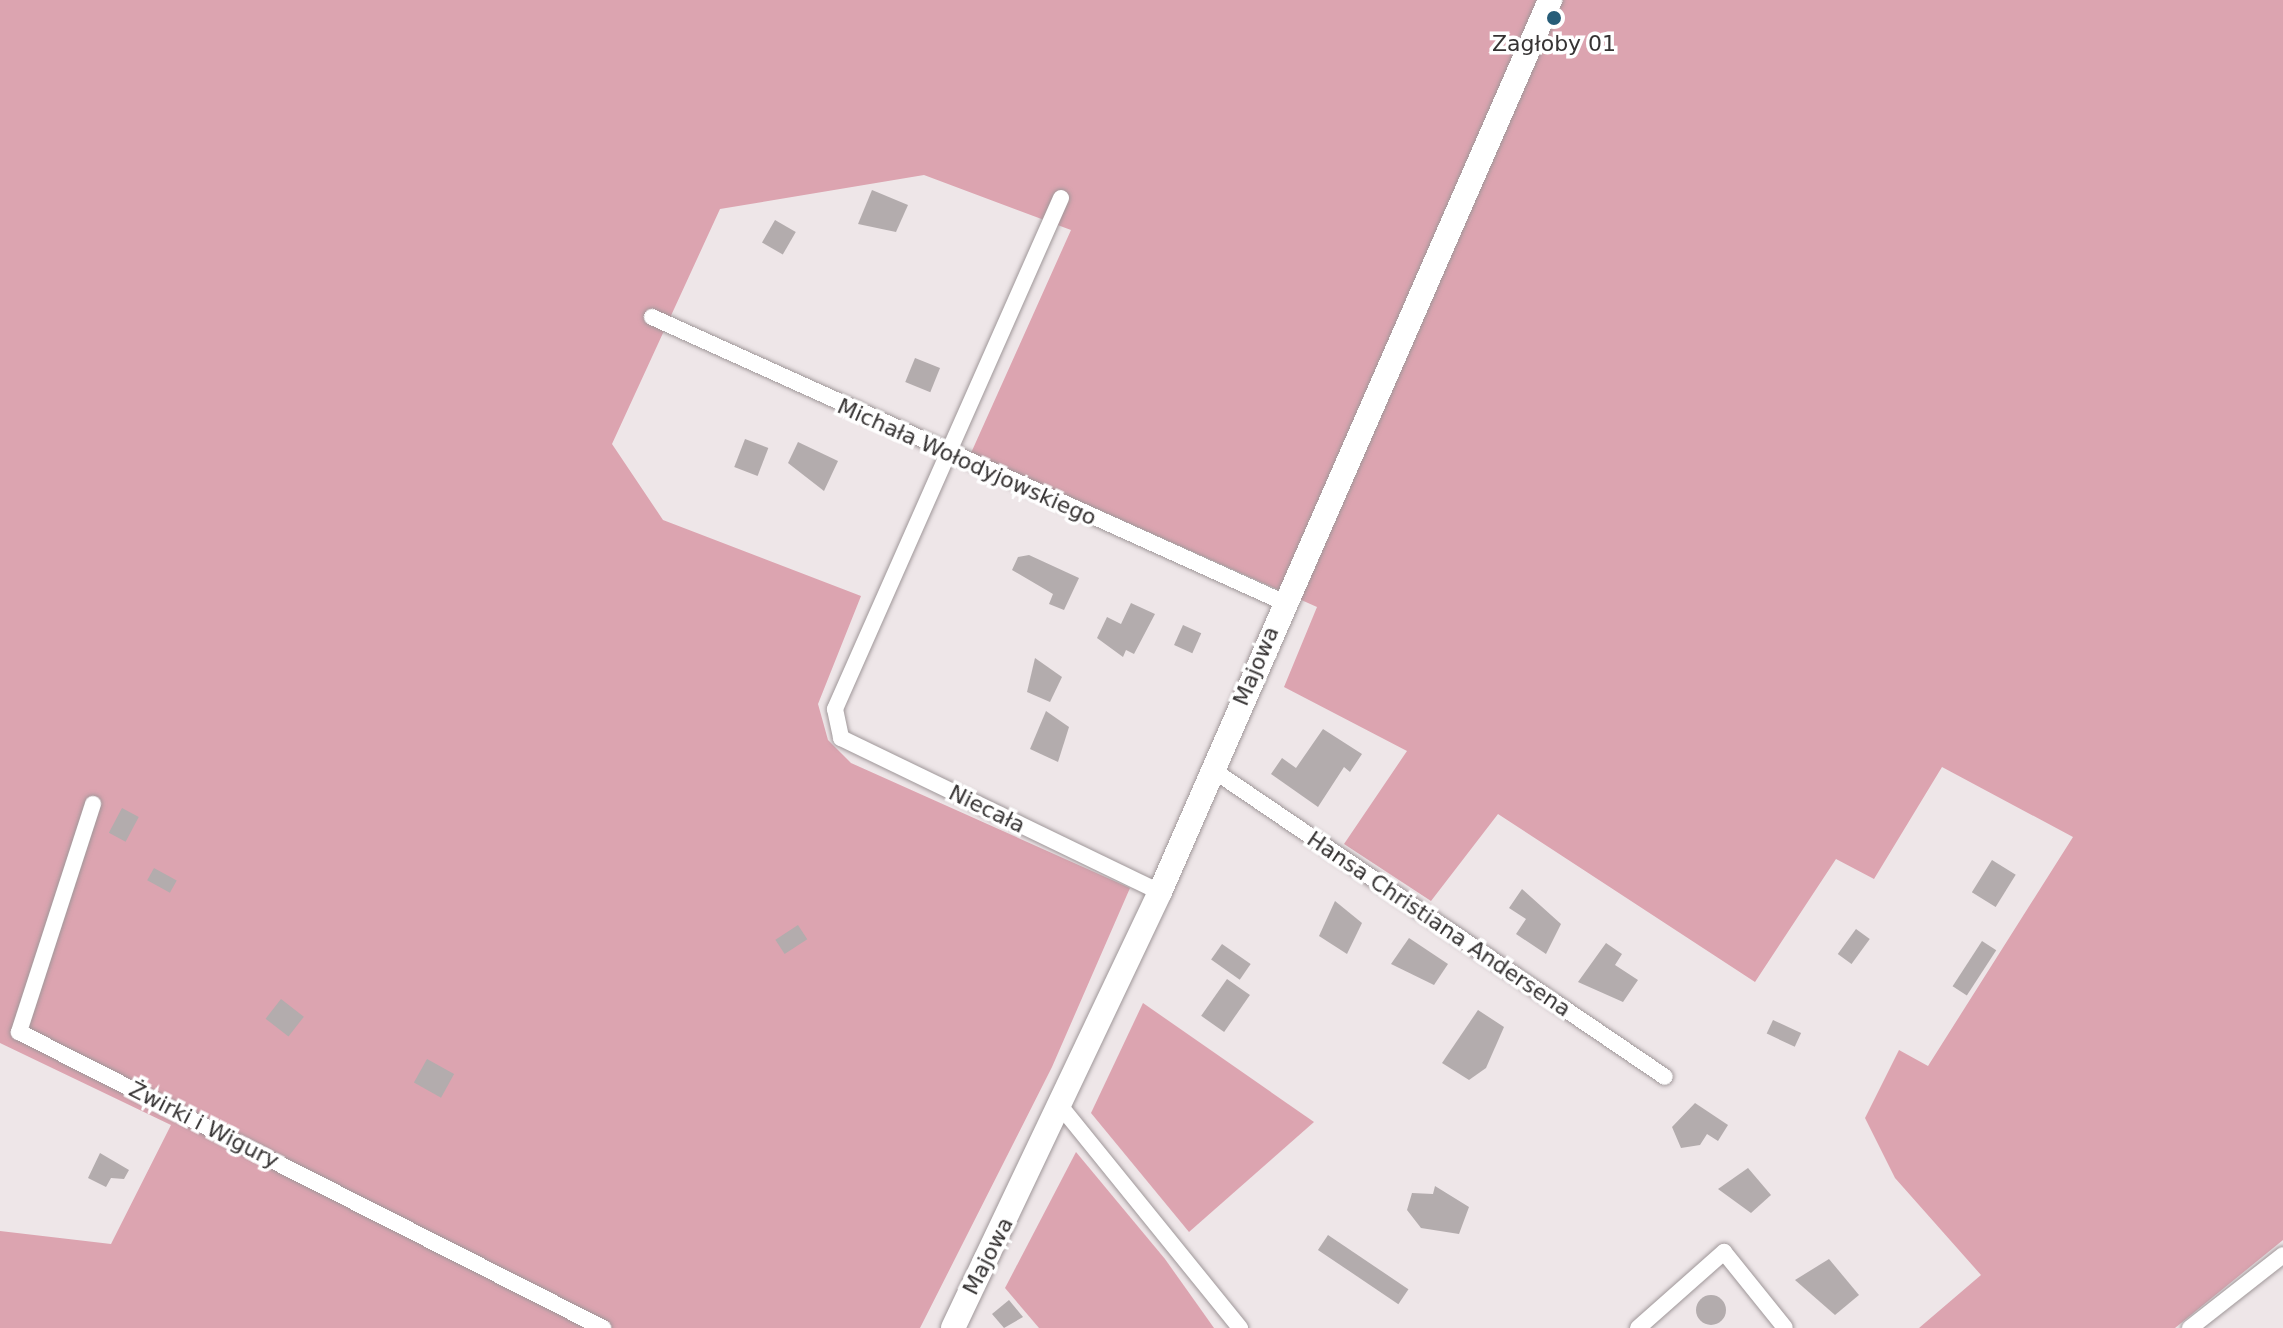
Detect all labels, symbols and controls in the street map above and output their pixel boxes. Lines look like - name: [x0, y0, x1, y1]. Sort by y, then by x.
- marker: Zagłoby 01: [1545, 9, 1563, 27]
- place label: Zagłoby 01: [1492, 31, 1616, 57]
- street label: Michała Wołodyjowskiego: [833, 393, 1101, 531]
- street label: Majowa: [1228, 622, 1284, 710]
- street label: Niecała: [945, 779, 1029, 839]
- street label: Hansa Christiana Andersena: [1302, 826, 1576, 1022]
- street label: Żwirki i Wigury: [125, 1076, 283, 1174]
- street label: Majowa: [957, 1213, 1019, 1299]

